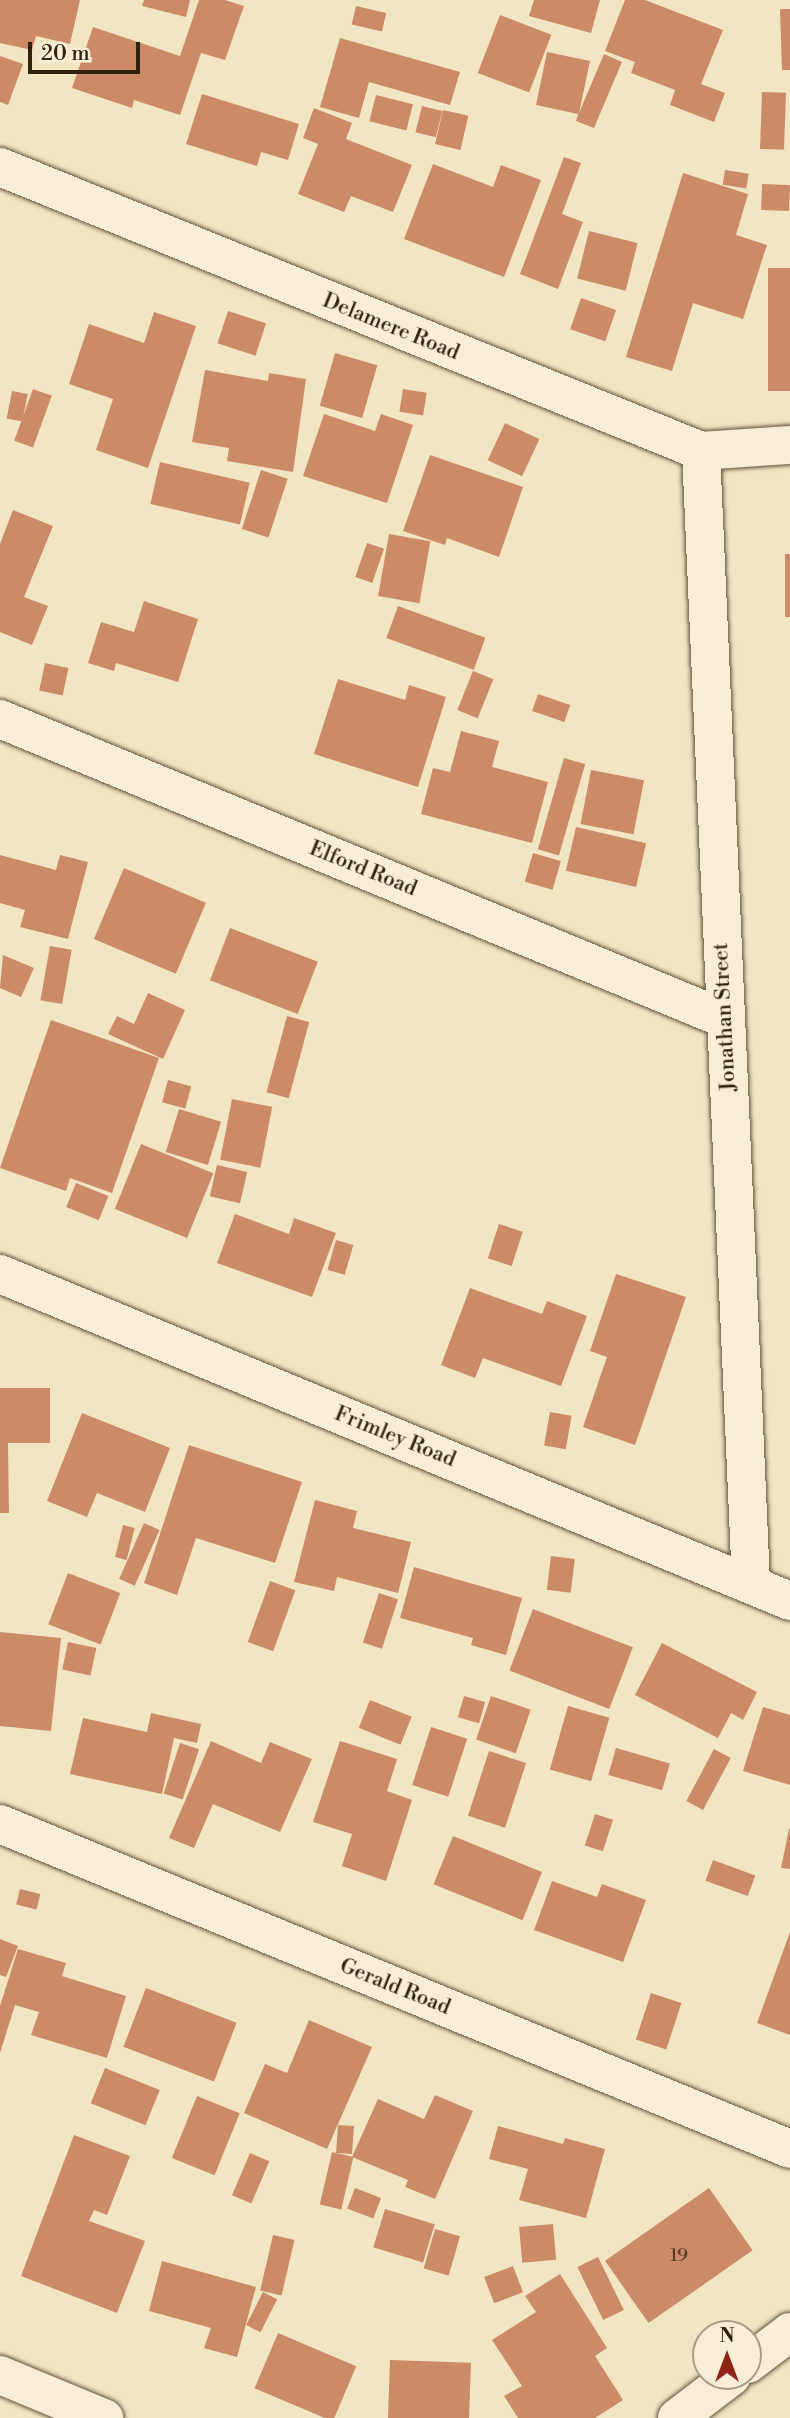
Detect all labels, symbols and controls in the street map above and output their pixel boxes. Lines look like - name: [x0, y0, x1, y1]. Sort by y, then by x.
- scale bar: [32, 28, 144, 72]
- text: 20 m: [41, 41, 90, 67]
- street label: Delamere Road: [319, 288, 463, 366]
- street label: Elford Road: [306, 836, 420, 902]
- street label: Jonathan Street: [709, 942, 741, 1092]
- street label: Frimley Road: [331, 1401, 459, 1473]
- street label: Gerald Road: [336, 1953, 454, 2021]
- house number: 19: [670, 2245, 688, 2267]
- north arrow: [692, 2320, 762, 2390]
- text: N: [719, 2324, 735, 2348]

